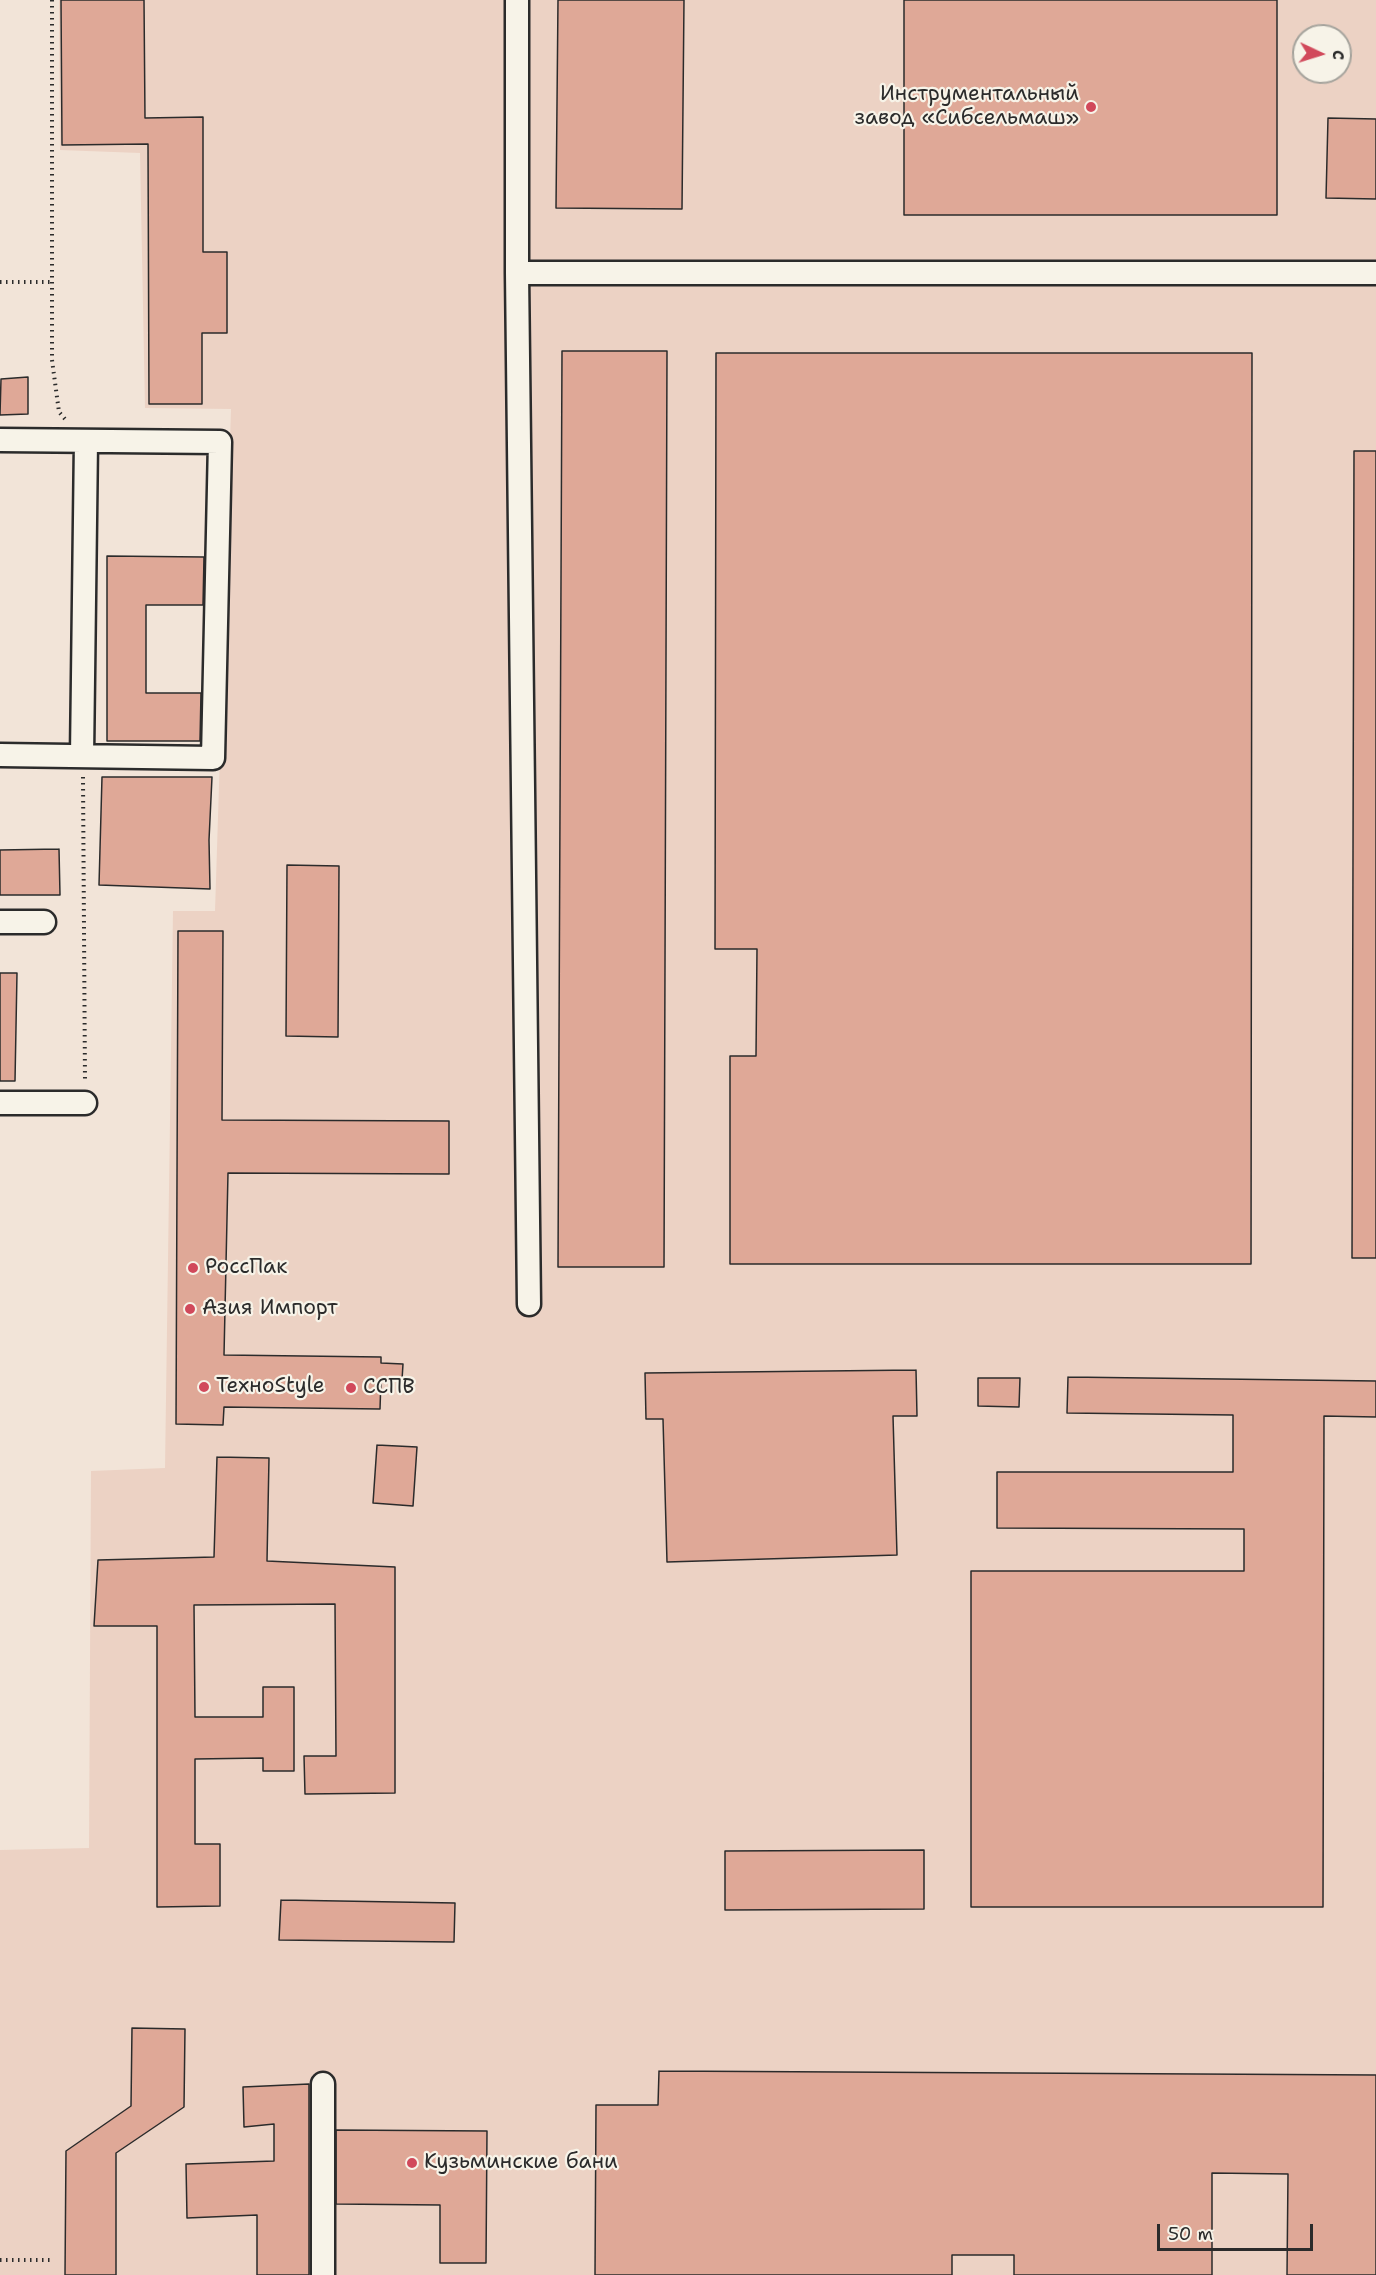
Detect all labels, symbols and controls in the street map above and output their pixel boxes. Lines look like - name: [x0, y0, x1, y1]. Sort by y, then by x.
- north arrow: [1292, 24, 1352, 84]
- text: С: [1328, 50, 1349, 61]
- place label: Инструментальный завод «Сибсельмаш»: [854, 82, 1079, 132]
- marker: Инструментальный завод «Сибсельмаш»: [1084, 100, 1098, 114]
- place label: РоссПак: [205, 1255, 287, 1281]
- marker: РоссПак: [186, 1261, 200, 1275]
- place label: Азия Импорт: [202, 1296, 338, 1322]
- marker: Азия Импорт: [183, 1302, 197, 1316]
- place label: ТехноStyle: [216, 1374, 325, 1400]
- place label: ССПВ: [363, 1375, 415, 1401]
- marker: ТехноStyle: [197, 1380, 211, 1394]
- marker: ССПВ: [344, 1381, 358, 1395]
- place label: Кузьминские бани: [424, 2150, 618, 2176]
- marker: Кузьминские бани: [405, 2156, 419, 2170]
- scale bar: [1160, 2212, 1316, 2250]
- text: 50 m: [1168, 2222, 1213, 2246]

